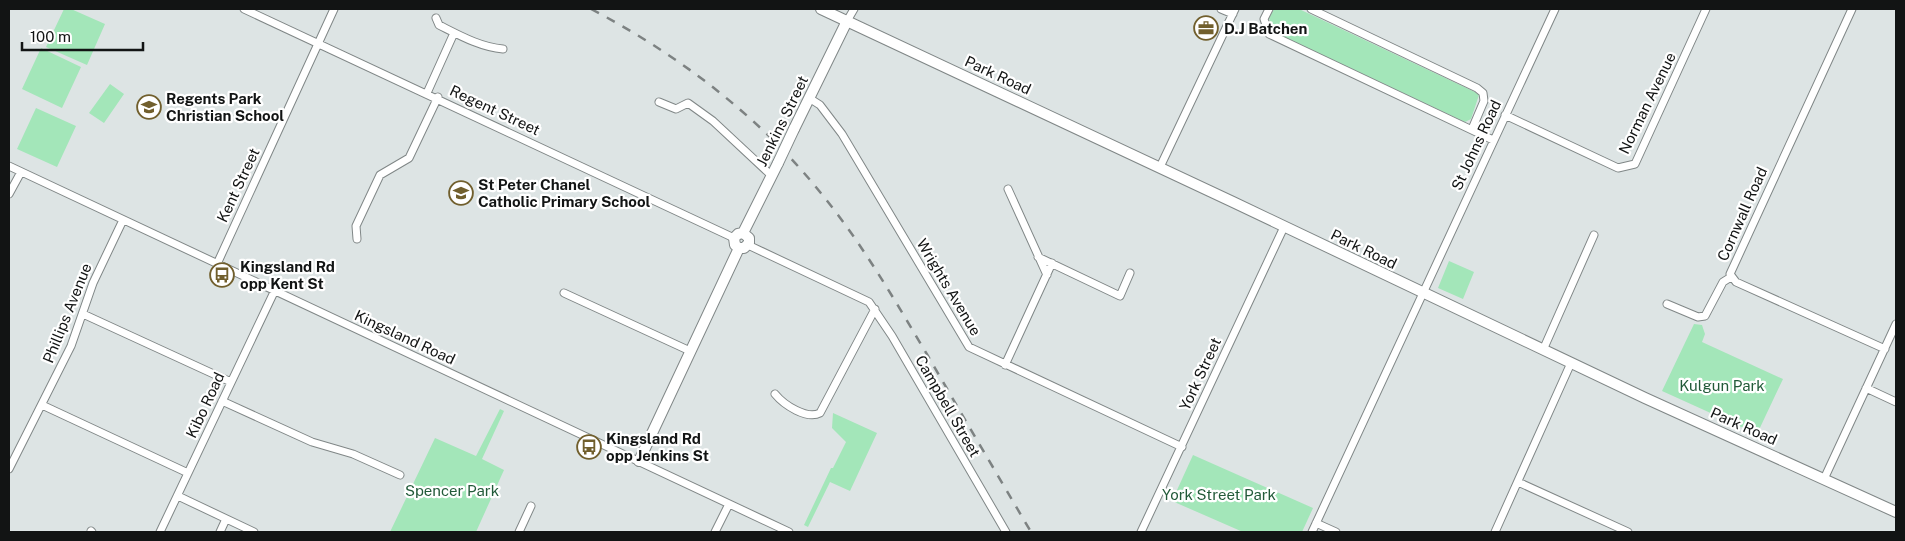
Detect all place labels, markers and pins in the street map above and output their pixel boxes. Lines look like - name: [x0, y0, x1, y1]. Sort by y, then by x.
- office icon: D.J Batchen: [1193, 15, 1219, 41]
- place label: D.J Batchen: [1224, 20, 1307, 37]
- place label: Regents Park Christian School: [166, 90, 284, 124]
- school or university icon: Regents Park Christian School: [136, 94, 162, 120]
- place label: St Peter Chanel Catholic Primary School: [478, 176, 651, 210]
- school or university icon: St Peter Chanel Catholic Primary School: [448, 180, 474, 206]
- place label: Kingsland Rd opp Kent St: [240, 258, 335, 292]
- bus stop icon: Kingsland Rd opp Kent St: [209, 262, 235, 288]
- place label: Kingsland Rd opp Jenkins St: [606, 430, 709, 464]
- bus stop icon: Kingsland Rd opp Jenkins St: [576, 434, 602, 460]

